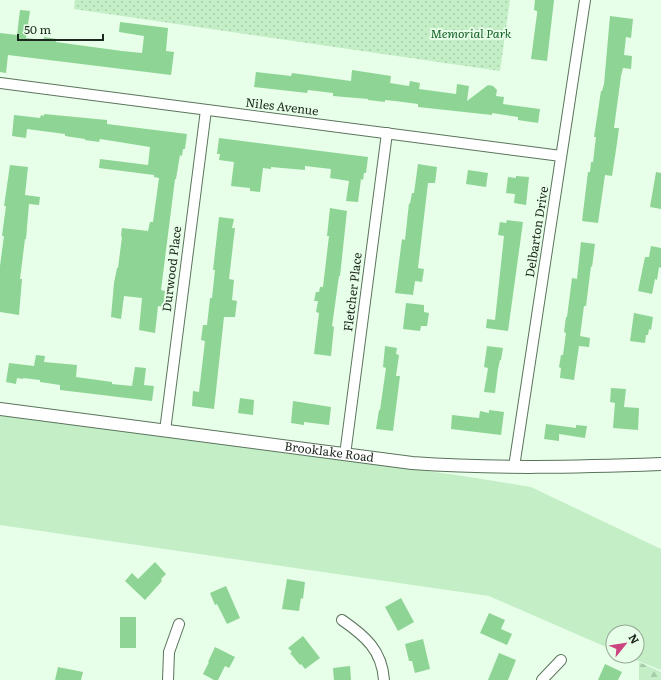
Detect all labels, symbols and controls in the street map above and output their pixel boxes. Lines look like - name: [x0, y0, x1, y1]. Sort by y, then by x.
- scale bar: [18, 16, 103, 42]
- text: 50 m: [24, 20, 51, 38]
- park label: Memorial Park: [431, 24, 512, 42]
- street label: Niles Avenue: [245, 93, 320, 119]
- street label: Delbarton Drive: [520, 185, 552, 279]
- street label: Durwood Place: [157, 225, 185, 313]
- street label: Fletcher Place: [338, 251, 366, 332]
- street label: Brooklake Road: [283, 436, 376, 466]
- north arrow: [605, 624, 645, 664]
- text: N: [625, 631, 644, 646]

